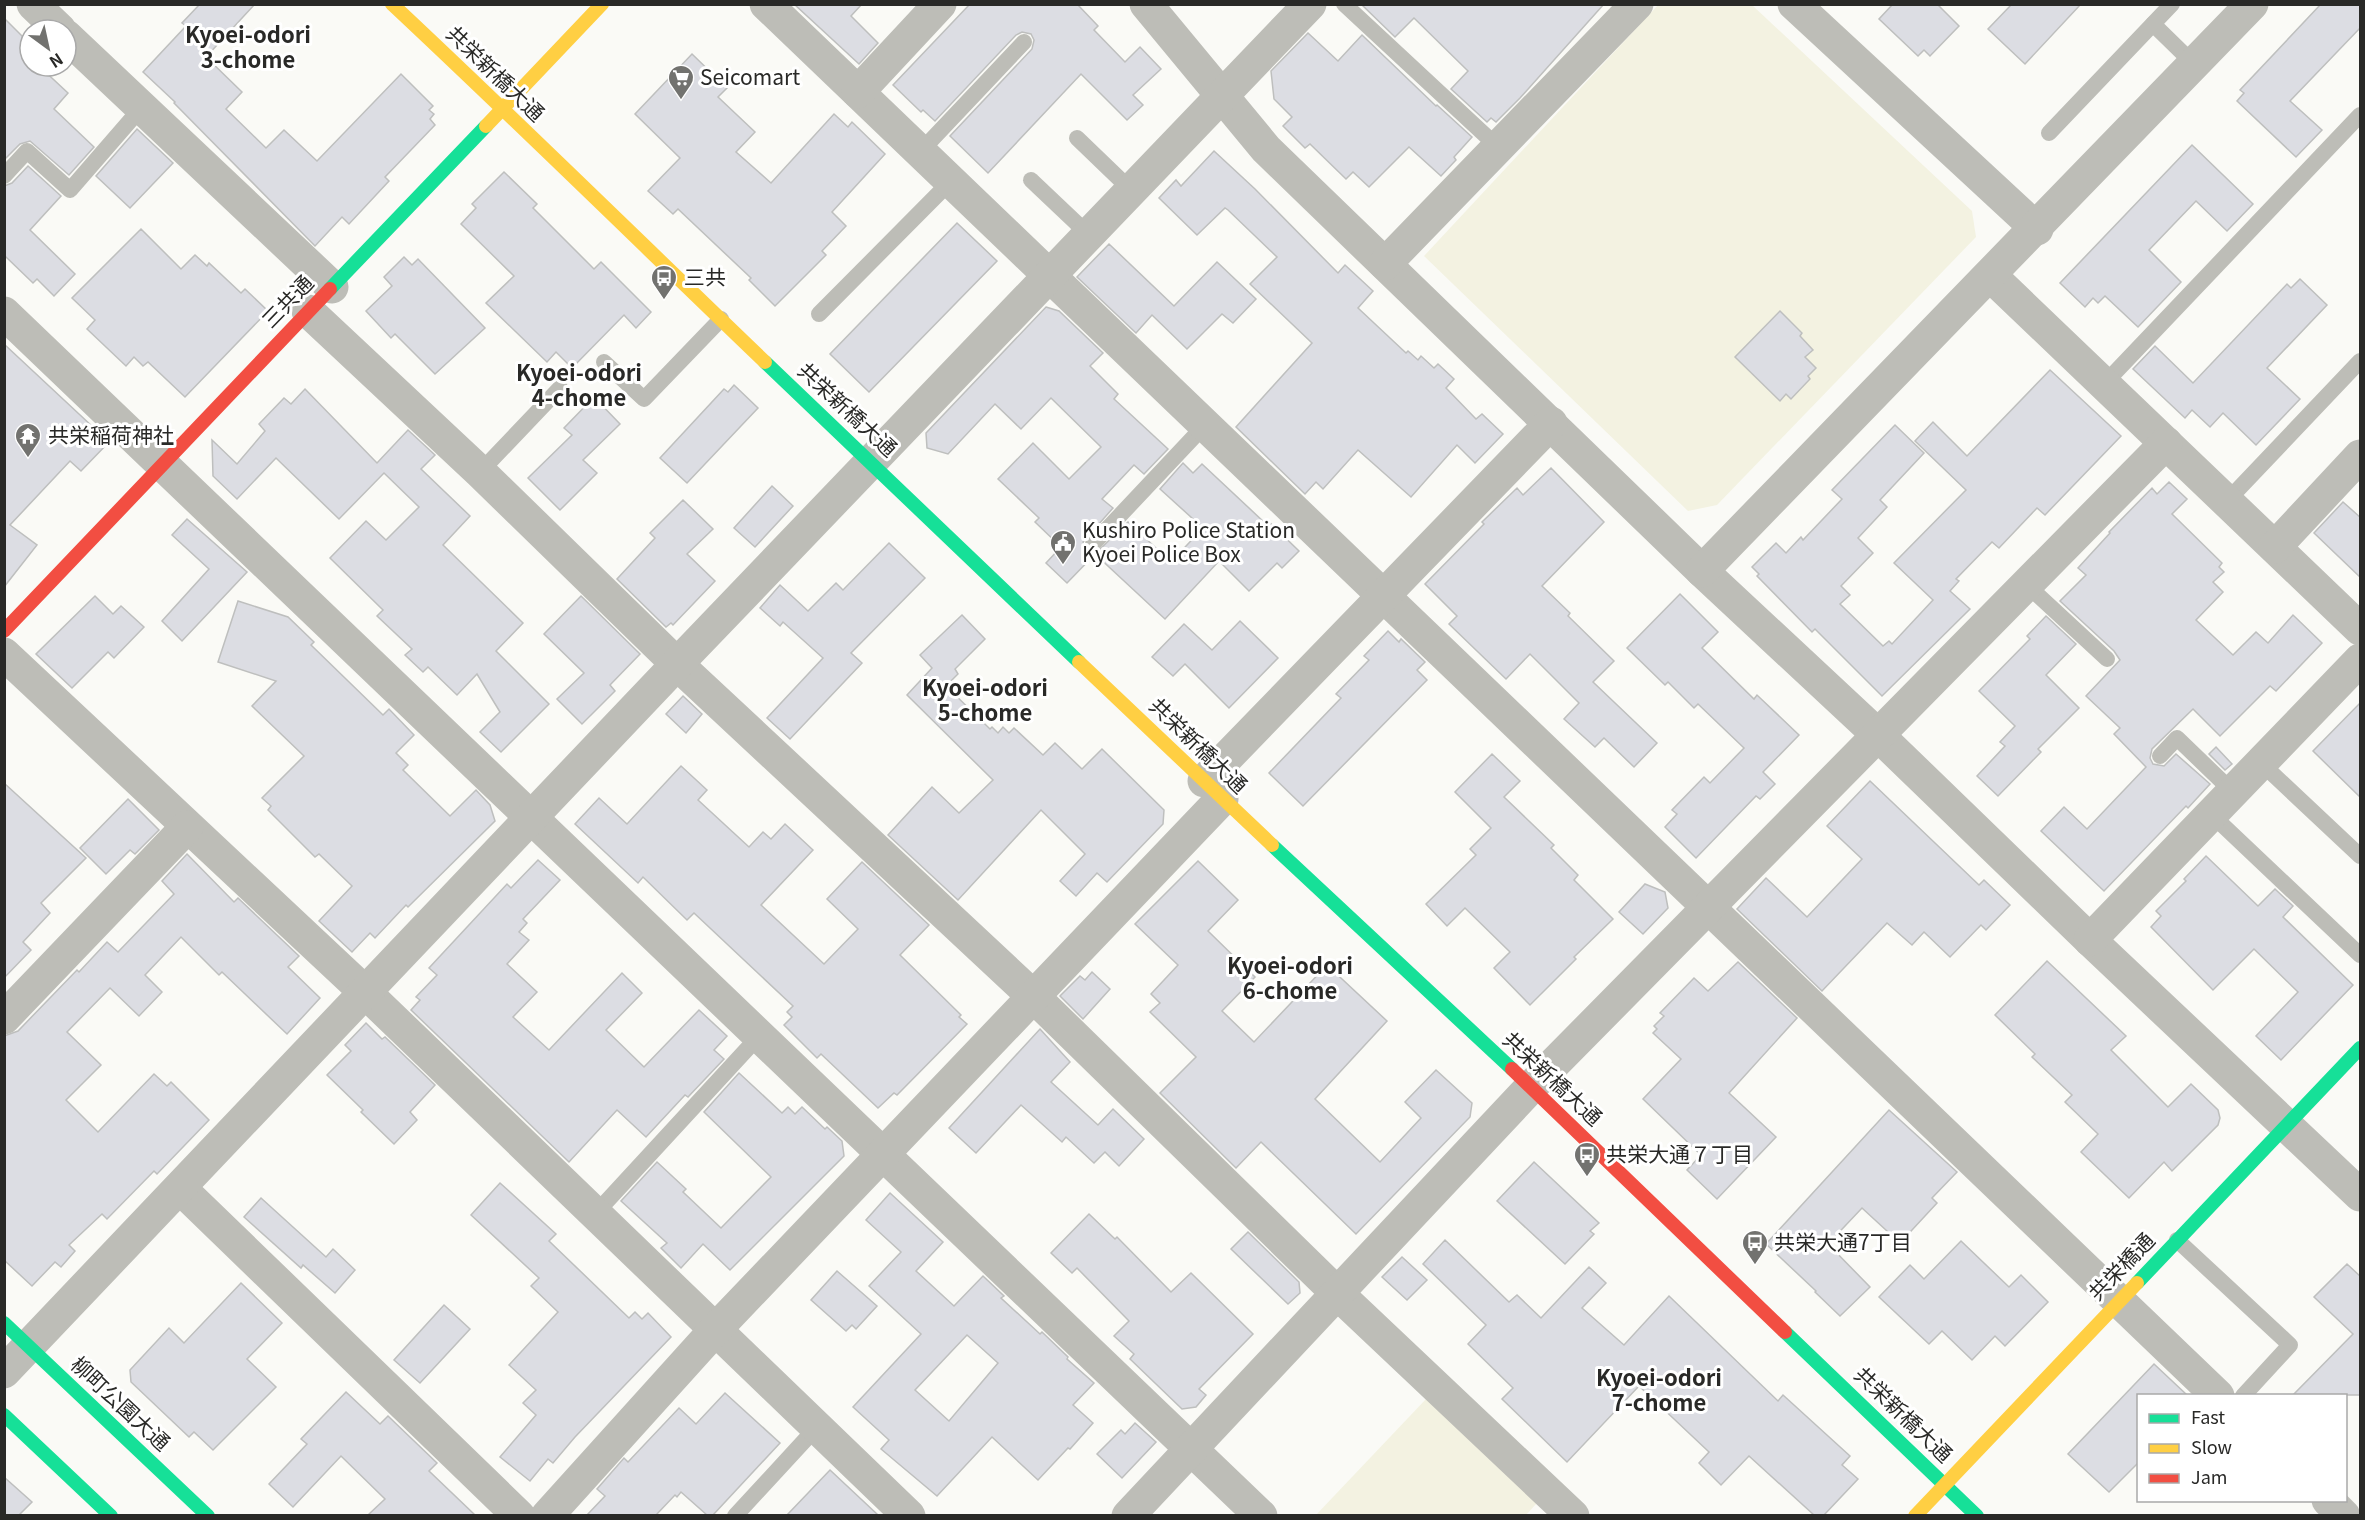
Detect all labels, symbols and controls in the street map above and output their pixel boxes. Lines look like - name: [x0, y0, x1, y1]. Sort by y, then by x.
- district label: Kyoei-odori 3-chome: [185, 17, 311, 74]
- north arrow: [18, 18, 78, 78]
- street label: 共栄新橋大通: [441, 18, 552, 127]
- text: N: [45, 48, 68, 75]
- place label: Seicomart: [700, 61, 800, 91]
- supermarket icon: Seicomart: [666, 63, 696, 101]
- place label: 三共: [684, 261, 726, 291]
- bus stop icon: 三共: [649, 263, 679, 301]
- street label: 三共通: [254, 268, 319, 334]
- district label: Kyoei-odori 4-chome: [516, 355, 642, 412]
- street label: 共栄新橋大通: [792, 355, 905, 462]
- place label: 共栄稲荷神社: [48, 419, 174, 449]
- temple icon: 共栄稲荷神社: [13, 421, 43, 459]
- place label: Kushiro Police Station Kyoei Police Box: [1082, 514, 1295, 568]
- public building icon: Kushiro Police Station Kyoei Police Box: [1048, 528, 1078, 566]
- district label: Kyoei-odori 5-chome: [922, 670, 1048, 727]
- street label: 共栄新橋大通: [1144, 690, 1255, 799]
- district label: Kyoei-odori 6-chome: [1227, 948, 1353, 1005]
- street label: 共栄新橋大通: [1497, 1024, 1610, 1131]
- place label: 共栄大通７丁目: [1606, 1138, 1753, 1168]
- bus stop icon: 共栄大通７丁目: [1572, 1140, 1602, 1178]
- street label: 共栄橋通: [2081, 1225, 2161, 1306]
- place label: 共栄大通7丁目: [1774, 1226, 1912, 1256]
- bus stop icon: 共栄大通7丁目: [1740, 1228, 1770, 1266]
- street label: 柳町公園大通: [65, 1349, 178, 1456]
- street label: 共栄新橋大通: [1849, 1359, 1960, 1468]
- district label: Kyoei-odori 7-chome: [1596, 1360, 1722, 1417]
- legend: [2137, 1394, 2347, 1502]
- text: Fast: [2191, 1403, 2225, 1429]
- text: Slow: [2191, 1433, 2232, 1459]
- text: Jam: [2191, 1463, 2227, 1489]

